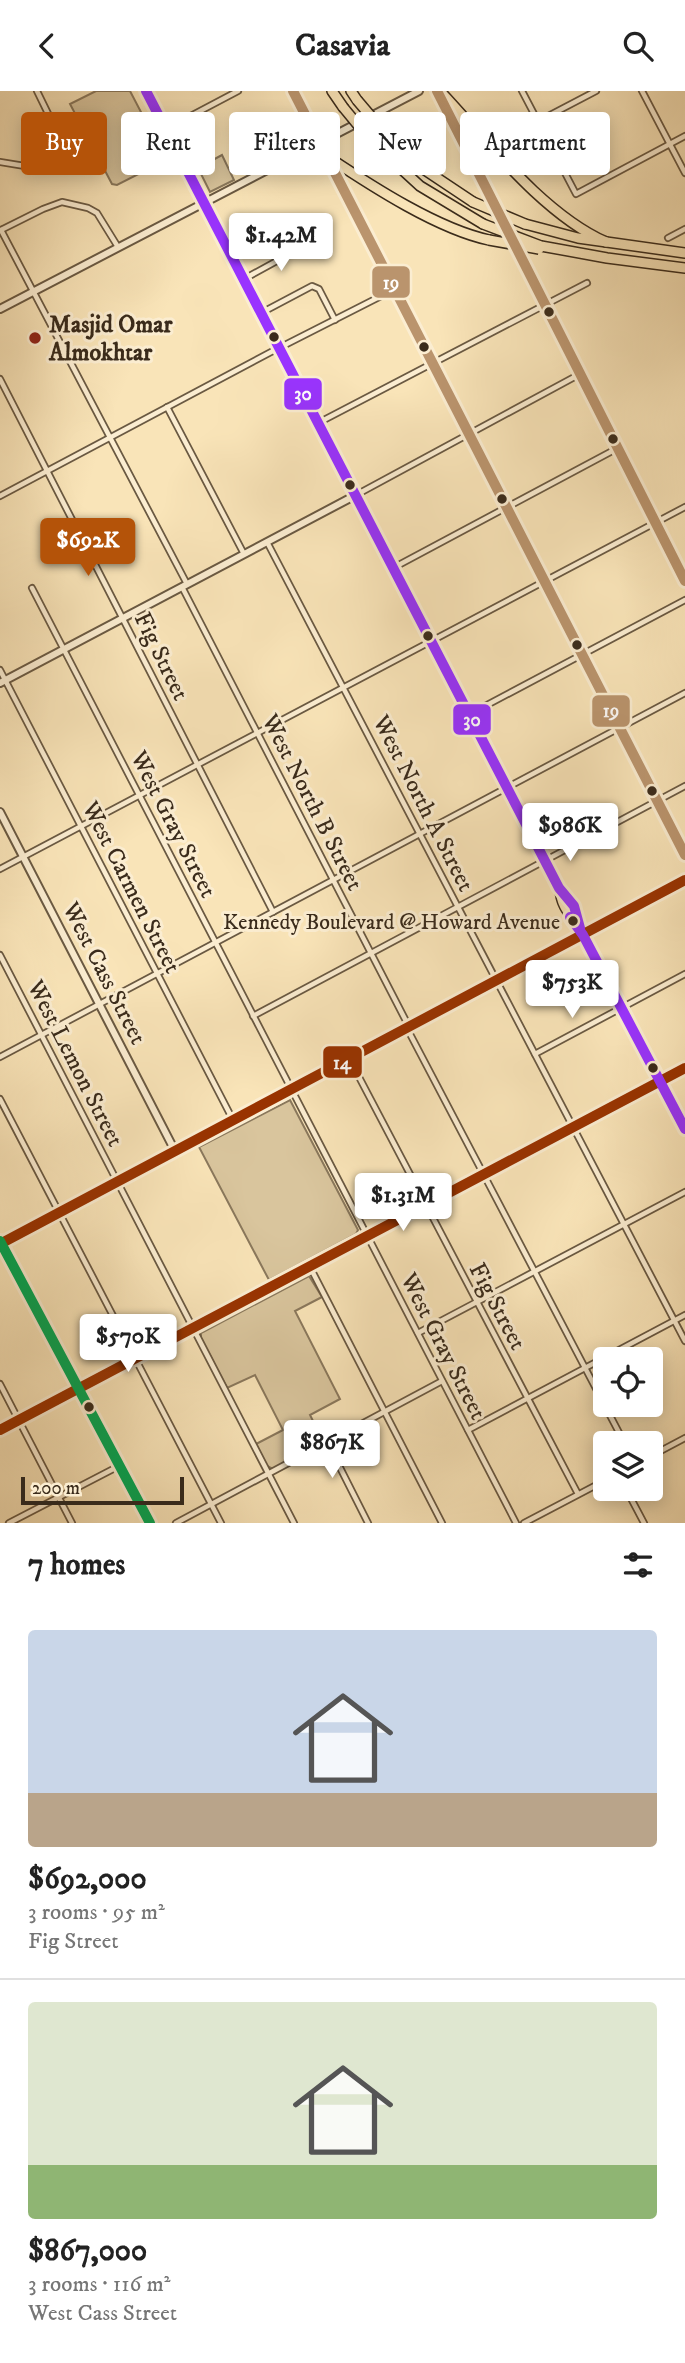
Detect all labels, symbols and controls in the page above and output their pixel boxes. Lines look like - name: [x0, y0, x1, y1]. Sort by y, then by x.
- text: Casavia: [295, 26, 390, 66]
- icon: back: [28, 27, 66, 65]
- icon: search: [619, 27, 657, 65]
- chip: Buy: [21, 112, 107, 175]
- chip: Rent: [121, 112, 215, 175]
- chip: Filters: [229, 112, 340, 175]
- chip: New: [354, 112, 446, 175]
- chip: Apartment: [460, 112, 610, 175]
- pin: $1.42M: [224, 213, 338, 273]
- text: $1.42M: [245, 221, 317, 250]
- line badge: 19: [371, 265, 411, 299]
- text: 19: [383, 272, 399, 295]
- unlabelled marker: [542, 305, 556, 319]
- place label: Masjid Omar Almokhtar: [48, 310, 173, 368]
- marker: Masjid Omar Almokhtar: [27, 330, 43, 346]
- unlabelled marker: [267, 330, 281, 344]
- unlabelled marker: [417, 340, 431, 354]
- line badge: 30: [283, 377, 323, 411]
- text: 30: [294, 383, 312, 406]
- unlabelled marker: [606, 432, 620, 446]
- unlabelled marker: [343, 478, 357, 492]
- unlabelled marker: [495, 492, 509, 506]
- pin: $692K: [39, 519, 137, 578]
- text: $692K: [56, 526, 120, 555]
- street label: Fig Street: [127, 607, 195, 706]
- unlabelled marker: [421, 629, 435, 643]
- unlabelled marker: [570, 638, 584, 652]
- line badge: 19: [591, 694, 631, 728]
- text: 19: [603, 700, 619, 723]
- line badge: 30: [452, 703, 492, 736]
- street label: West North B Street: [254, 708, 370, 896]
- street label: West North A Street: [365, 709, 481, 897]
- text: 30: [463, 709, 481, 732]
- street label: West Gray Street: [123, 745, 223, 903]
- unlabelled marker: [645, 784, 659, 798]
- street label: West Carmen Street: [74, 796, 188, 979]
- pin: $986K: [521, 803, 619, 863]
- text: $986K: [538, 811, 602, 840]
- street label: West Cass Street: [55, 896, 153, 1050]
- place label: Kennedy Boulevard @ Howard Avenue: [223, 909, 560, 936]
- marker: Kennedy Boulevard @ Howard Avenue: [566, 914, 580, 928]
- pin: $753K: [523, 961, 621, 1020]
- text: $753K: [542, 968, 602, 997]
- street label: West Lemon Street: [20, 974, 130, 1152]
- line badge: 14: [322, 1045, 363, 1079]
- text: 14: [333, 1052, 352, 1075]
- unlabelled marker: [646, 1061, 660, 1075]
- pin: $1.31M: [346, 1173, 460, 1233]
- text: $1.31M: [371, 1181, 435, 1210]
- street label: Fig Street: [462, 1258, 533, 1355]
- street label: West Gray Street: [393, 1267, 493, 1425]
- pin: $570K: [79, 1315, 177, 1374]
- text: $570K: [96, 1322, 160, 1351]
- map controls: [593, 1347, 663, 1501]
- button: locate: [593, 1347, 663, 1417]
- unlabelled marker: [82, 1400, 96, 1414]
- pin: $867K: [283, 1421, 381, 1480]
- text: $867K: [300, 1428, 364, 1457]
- button: layers: [593, 1431, 663, 1501]
- scale bar: [21, 1474, 184, 1506]
- text: 200 m: [32, 1477, 80, 1500]
- icon: filters: [619, 1546, 657, 1584]
- text: 7 homes: [28, 1547, 125, 1584]
- icon: home: [280, 1675, 406, 1801]
- text: $692,000: [28, 1861, 147, 1898]
- text: 3 rooms · 95 m²: [28, 1898, 165, 1927]
- text: Fig Street: [28, 1927, 119, 1956]
- icon: home: [280, 2047, 406, 2173]
- text: $867,000: [28, 2233, 147, 2270]
- text: 3 rooms · 116 m²: [28, 2270, 171, 2299]
- text: West Cass Street: [28, 2299, 177, 2328]

